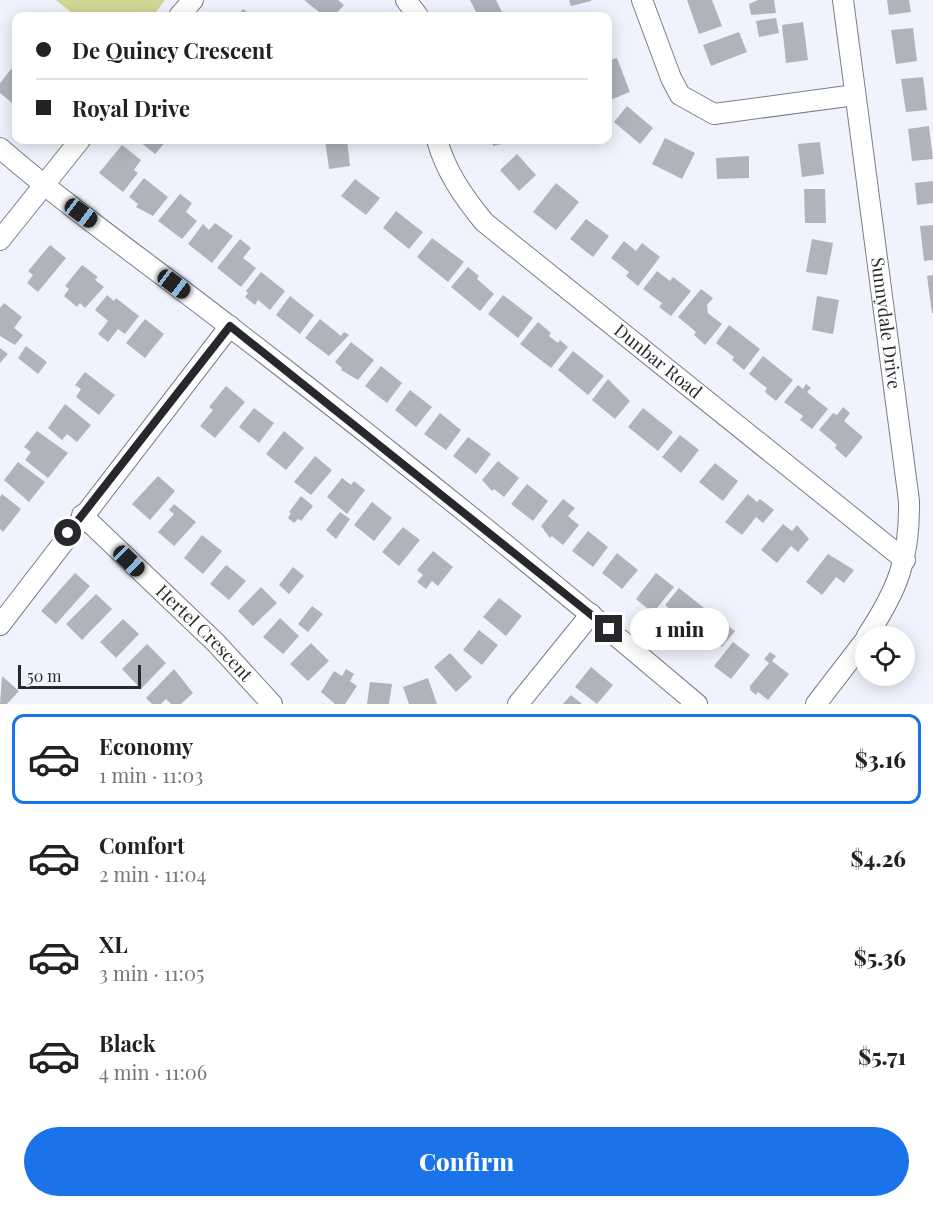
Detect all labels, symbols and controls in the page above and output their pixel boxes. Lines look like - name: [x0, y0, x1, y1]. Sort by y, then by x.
- text: De Quincy Crescent: [72, 35, 273, 65]
- text: Royal Drive: [72, 93, 190, 123]
- car: [61, 195, 101, 231]
- street label: Sunnydale Drive: [866, 256, 907, 390]
- car: [154, 266, 194, 302]
- street label: Dunbar Road: [609, 318, 708, 404]
- route start: [54, 519, 81, 546]
- car: [110, 542, 148, 580]
- street label: Hertel Crescent: [151, 579, 259, 687]
- callout: 1 min: [630, 608, 729, 650]
- route end: [595, 615, 622, 642]
- text: 1 min: [655, 615, 704, 642]
- map controls: [855, 626, 915, 686]
- button: locate: [855, 626, 915, 686]
- scale bar: [18, 662, 141, 690]
- text: 50 m: [27, 665, 61, 686]
- text: Economy: [99, 731, 193, 761]
- icon: car: [27, 732, 81, 786]
- text: $3.16: [855, 744, 906, 774]
- text: 1 min · 11:03: [99, 761, 203, 788]
- text: Comfort: [99, 830, 185, 860]
- icon: car: [27, 831, 81, 885]
- text: $4.26: [851, 843, 906, 873]
- text: 2 min · 11:04: [99, 860, 206, 887]
- text: XL: [99, 929, 128, 959]
- icon: car: [27, 930, 81, 984]
- text: $5.36: [854, 942, 906, 972]
- text: 3 min · 11:05: [99, 959, 204, 986]
- text: Black: [99, 1028, 156, 1058]
- icon: car: [27, 1029, 81, 1083]
- text: $5.71: [858, 1041, 906, 1071]
- text: 4 min · 11:06: [99, 1058, 207, 1085]
- button: Confirm: [24, 1127, 909, 1196]

